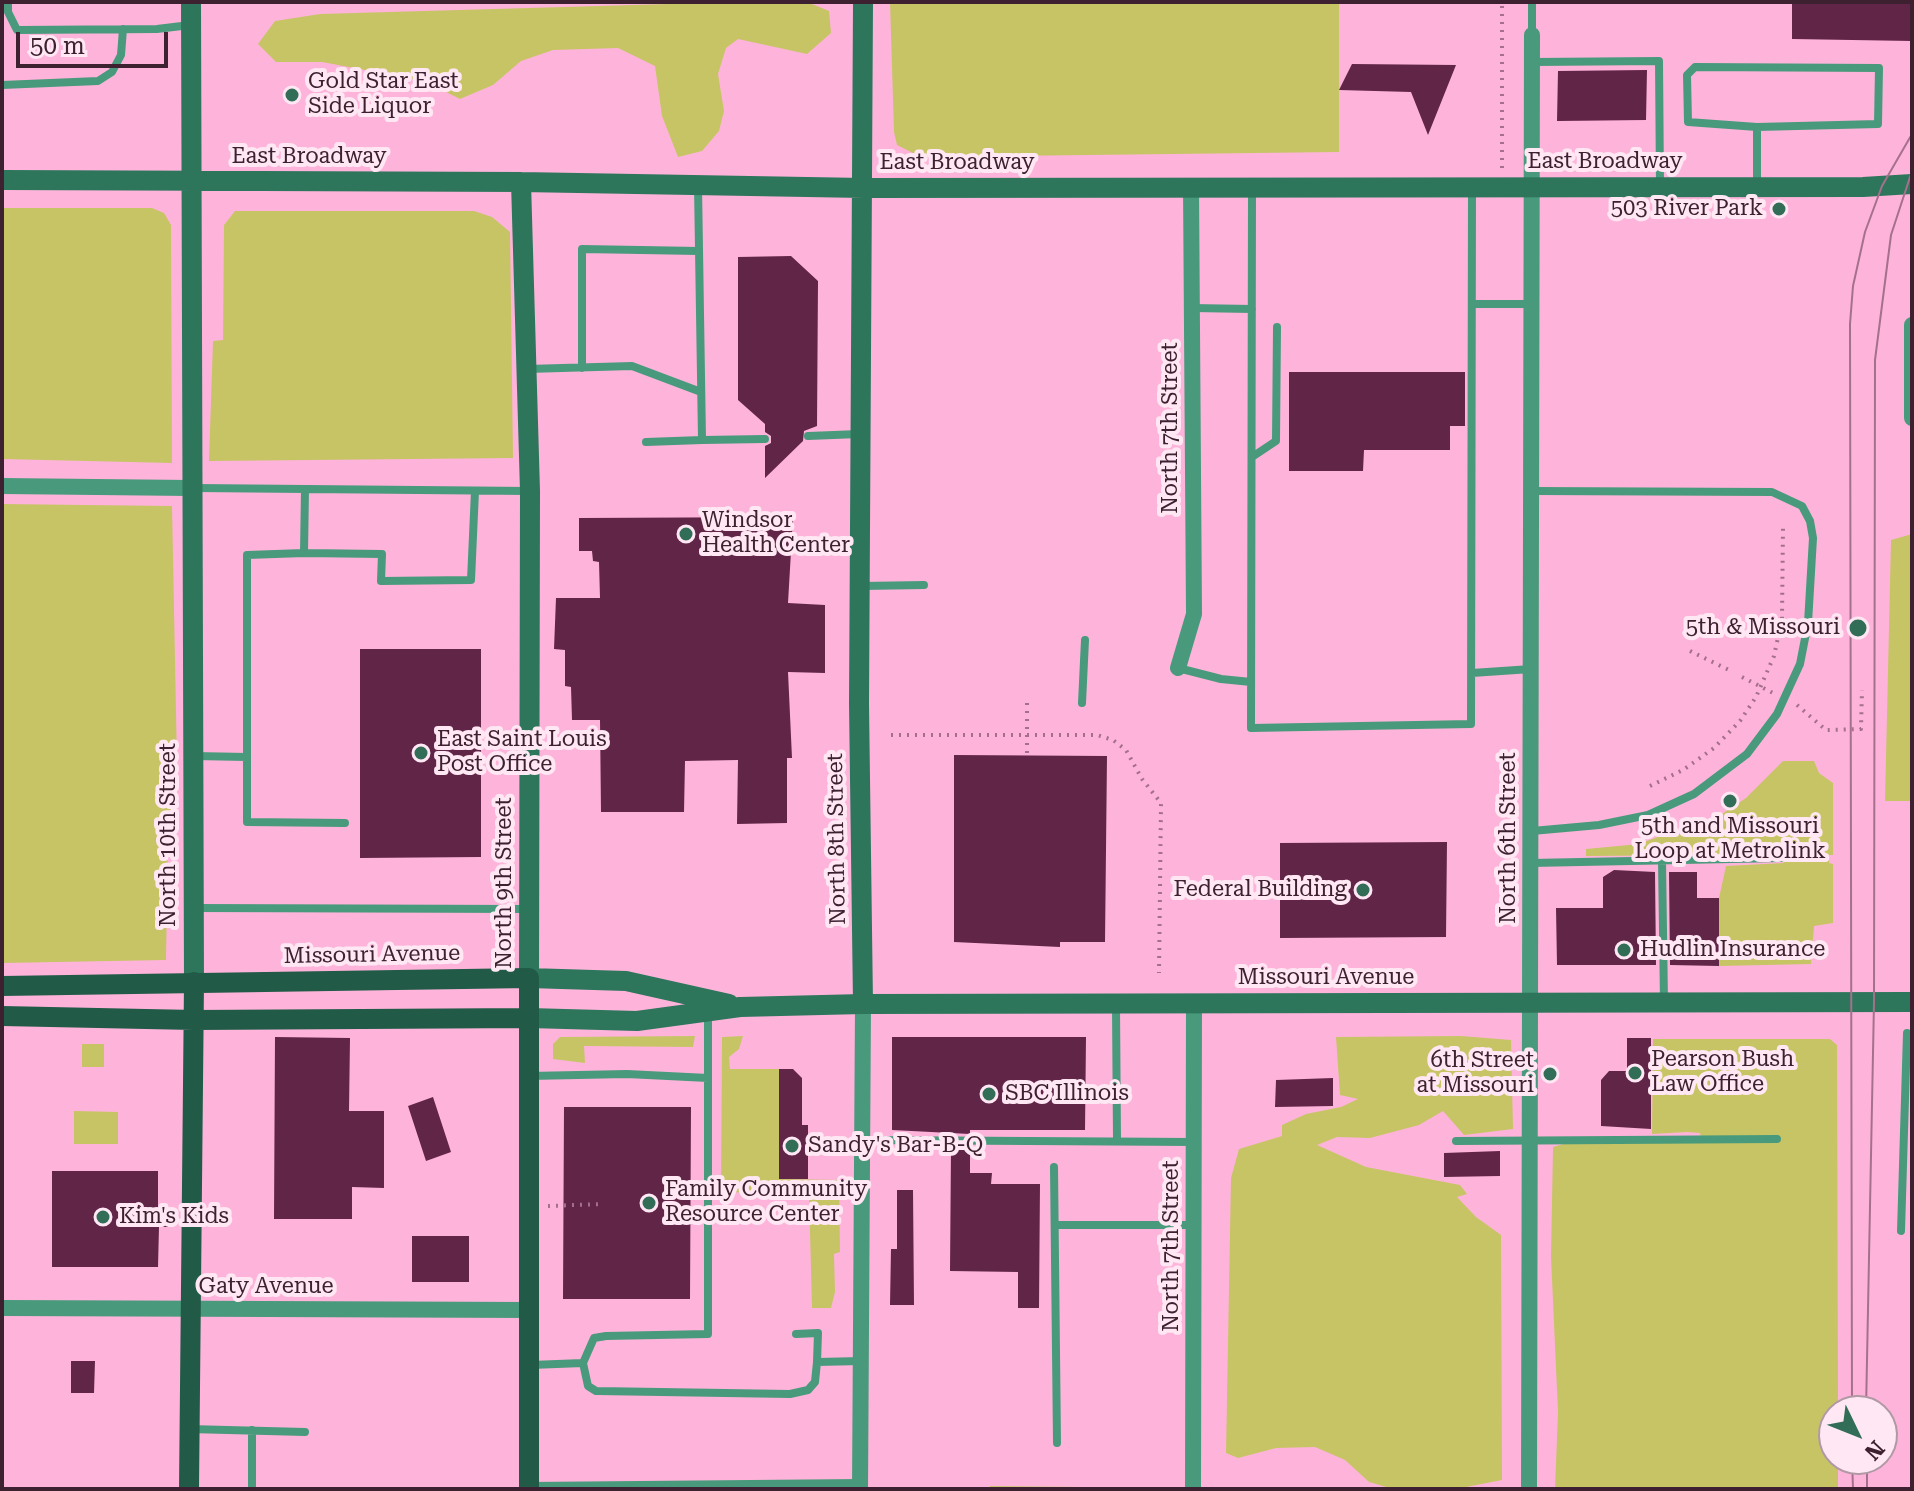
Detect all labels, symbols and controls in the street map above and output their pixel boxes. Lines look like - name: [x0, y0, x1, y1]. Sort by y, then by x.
- scale bar: [20, 16, 172, 66]
- text: 50 m: [30, 32, 85, 60]
- place label: Gold Star East Side Liquor: [308, 69, 459, 120]
- marker: Gold Star East Side Liquor: [283, 86, 301, 104]
- street label: East Broadway: [231, 144, 387, 170]
- street label: East Broadway: [1527, 149, 1683, 175]
- street label: East Broadway: [879, 150, 1035, 176]
- place label: 503 River Park: [1611, 196, 1763, 222]
- marker: 503 River Park: [1770, 200, 1788, 218]
- street label: North 7th Street: [1158, 342, 1184, 514]
- place label: Windsor Health Center: [702, 508, 850, 560]
- marker: Windsor Health Center: [677, 525, 695, 543]
- place label: 5th & Missouri: [1686, 615, 1840, 641]
- marker: 5th & Missouri: [1847, 617, 1869, 639]
- place label: East Saint Louis Post Office: [437, 727, 607, 778]
- street label: North 10th Street: [156, 743, 182, 927]
- marker: East Saint Louis Post Office: [412, 744, 430, 762]
- street label: North 6th Street: [1496, 752, 1522, 924]
- street label: North 8th Street: [822, 753, 852, 925]
- marker: 5th and Missouri Loop at Metrolink: [1721, 792, 1739, 810]
- street label: North 9th Street: [492, 797, 518, 969]
- place label: 5th and Missouri Loop at Metrolink: [1634, 814, 1826, 866]
- place label: Federal Building: [1173, 877, 1347, 903]
- marker: Federal Building: [1354, 881, 1372, 899]
- place label: Hudlin Insurance: [1640, 937, 1825, 963]
- street label: Missouri Avenue: [284, 940, 460, 970]
- marker: Hudlin Insurance: [1615, 941, 1633, 959]
- street label: Missouri Avenue: [1238, 965, 1414, 991]
- place label: Pearson Bush Law Office: [1651, 1047, 1794, 1098]
- place label: 6th Street at Missouri: [1416, 1048, 1534, 1100]
- marker: Pearson Bush Law Office: [1626, 1064, 1644, 1082]
- marker: 6th Street at Missouri: [1541, 1065, 1559, 1083]
- place label: SBC Illinois: [1005, 1081, 1129, 1107]
- marker: SBC Illinois: [980, 1085, 998, 1103]
- place label: Sandy's Bar-B-Q: [808, 1133, 983, 1159]
- marker: Sandy's Bar-B-Q: [783, 1137, 801, 1155]
- street label: North 7th Street: [1159, 1160, 1185, 1332]
- place label: Family Community Resource Center: [665, 1177, 867, 1228]
- marker: Family Community Resource Center: [640, 1194, 658, 1212]
- place label: Kim's Kids: [119, 1204, 229, 1230]
- marker: Kim's Kids: [94, 1208, 112, 1226]
- street label: Gaty Avenue: [198, 1274, 334, 1300]
- north arrow: [1818, 1395, 1898, 1475]
- text: N: [1860, 1436, 1889, 1465]

